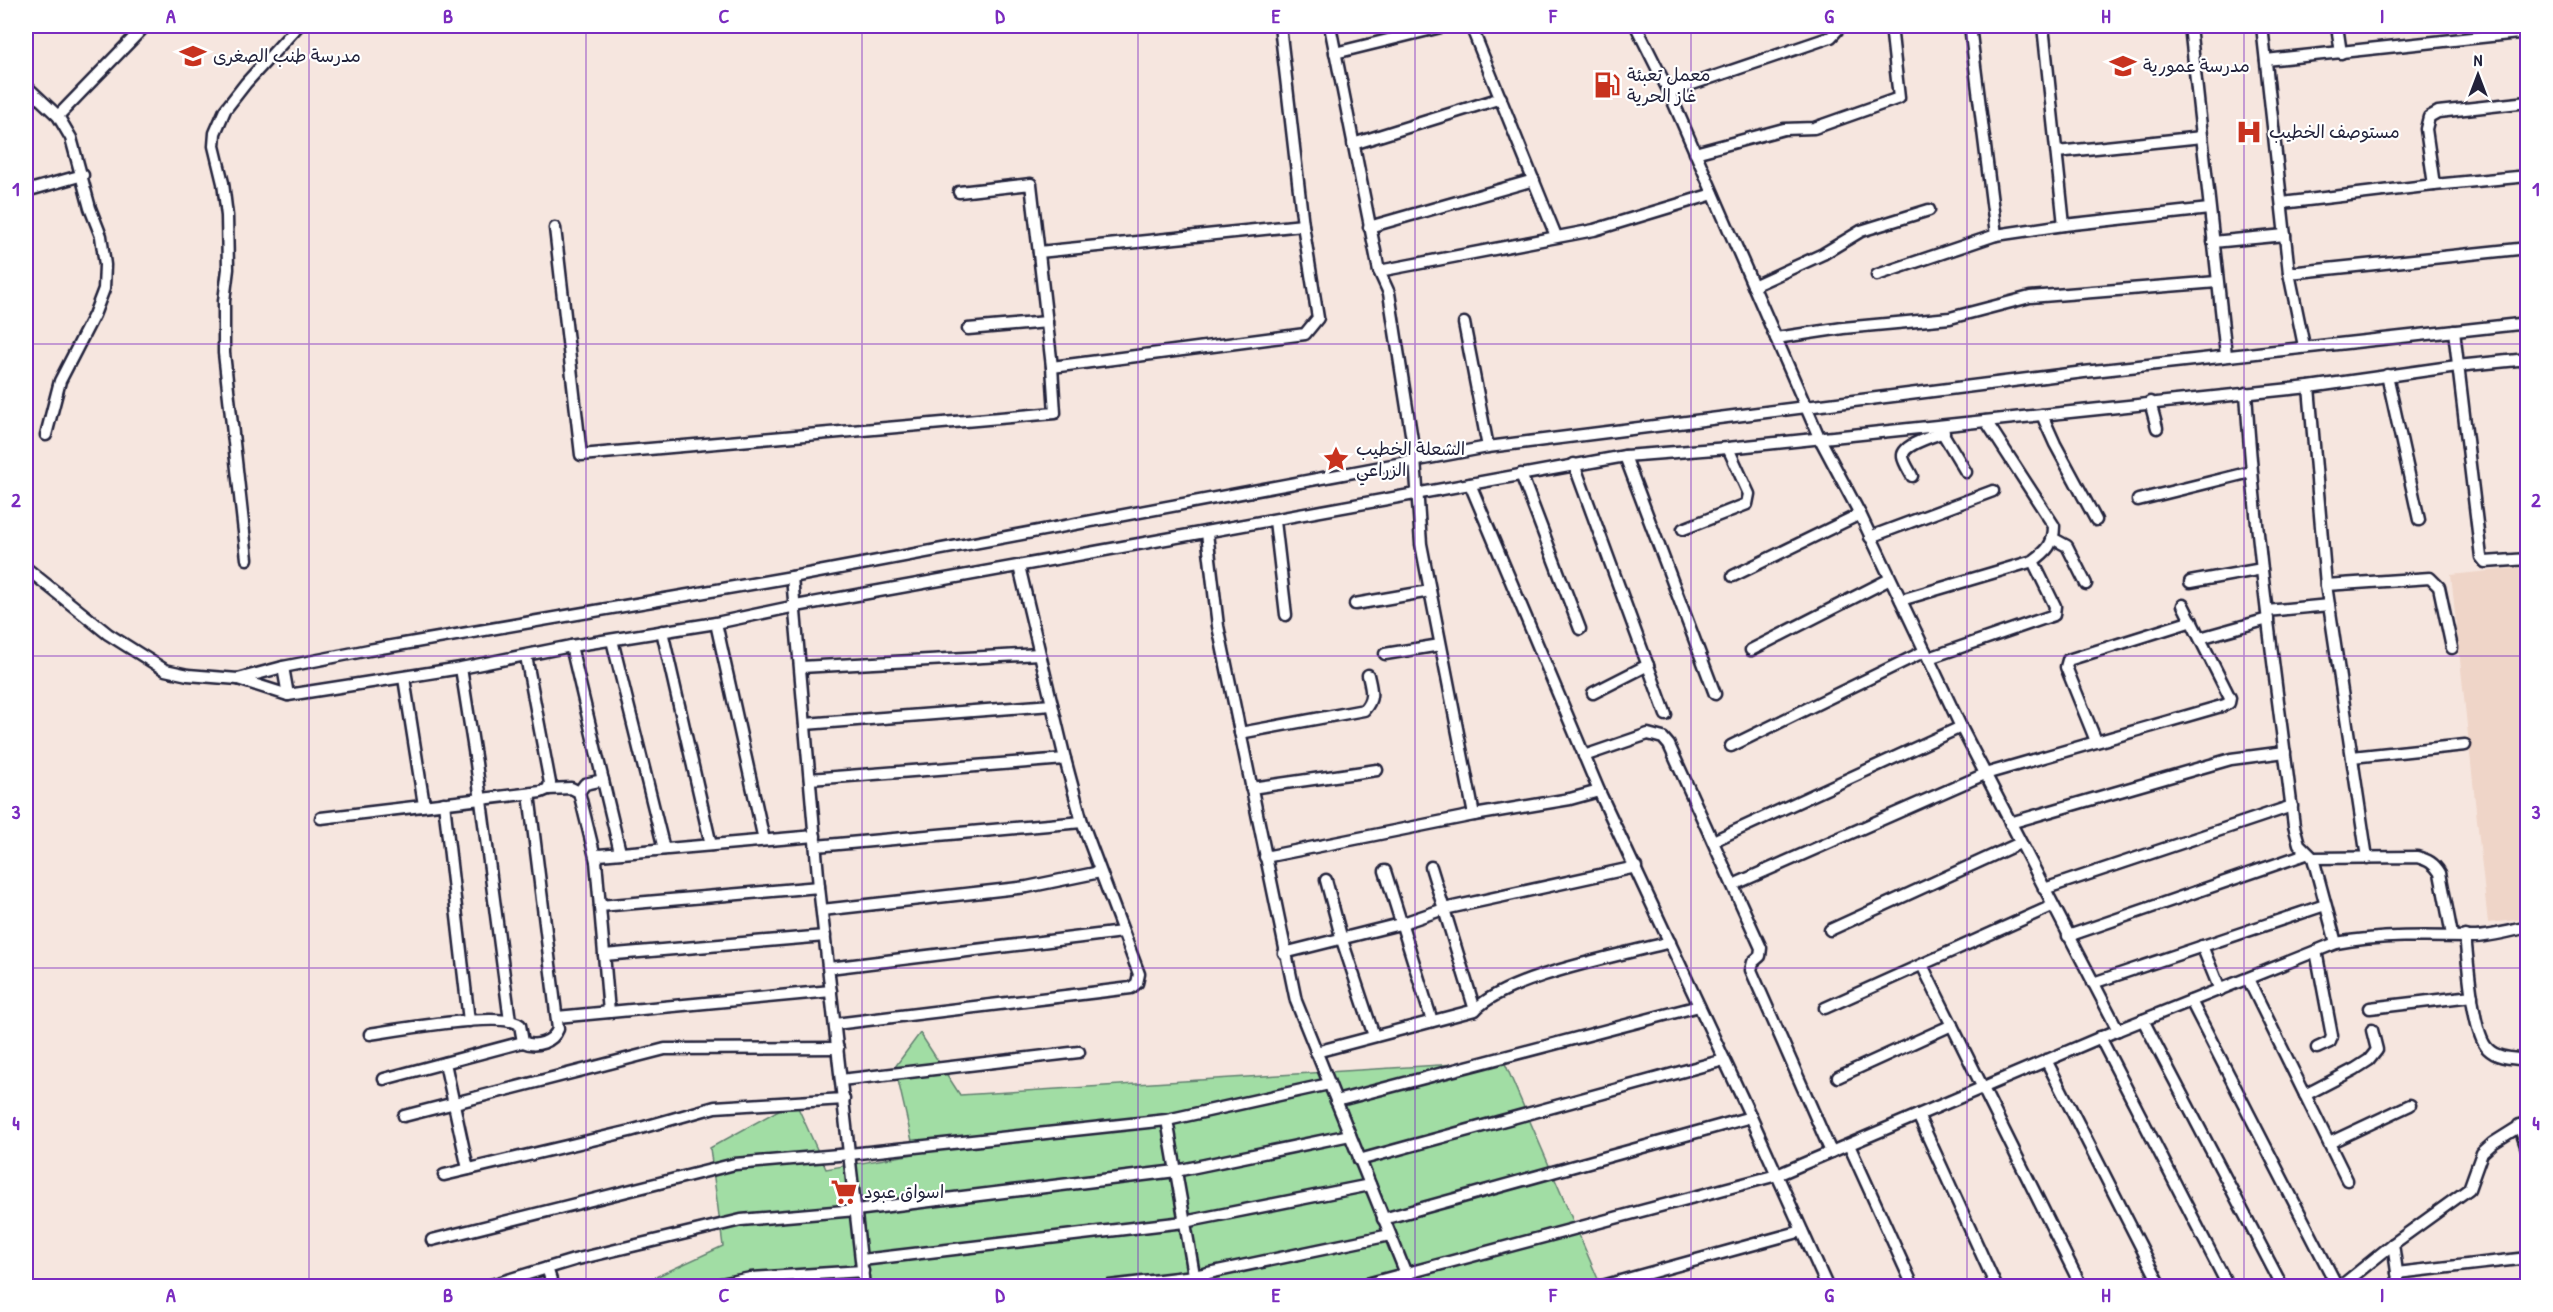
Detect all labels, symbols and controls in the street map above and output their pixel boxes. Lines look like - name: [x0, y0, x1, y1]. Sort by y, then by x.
- text: A: [166, 2, 176, 29]
- text: B: [443, 2, 453, 29]
- text: C: [719, 2, 730, 29]
- text: D: [995, 2, 1005, 29]
- text: E: [1272, 2, 1281, 29]
- text: F: [1548, 2, 1558, 29]
- text: G: [1824, 2, 1834, 29]
- text: H: [2101, 2, 2111, 29]
- text: I: [2380, 2, 2384, 29]
- school or university icon: مدرسة طنب الصغرى: [178, 41, 208, 71]
- place label: مدرسة طنب الصغرى: [213, 43, 361, 68]
- north arrow: [2448, 45, 2508, 105]
- text: N: [2474, 49, 2483, 71]
- school or university icon: مدرسة عمورية: [2108, 51, 2138, 81]
- place label: مدرسة عمورية: [2143, 53, 2250, 78]
- place label: معمل تعبئة غاز الحرية: [1627, 62, 1711, 108]
- fuel station icon: معمل تعبئة غاز الحرية: [1592, 70, 1622, 100]
- hospital icon: مستوصف الخطيب: [2234, 117, 2264, 147]
- place label: مستوصف الخطيب: [2269, 119, 2400, 144]
- text: 1: [12, 175, 20, 202]
- text: 1: [2532, 175, 2540, 202]
- place label: الشعلة الخطيب الزراعي: [1356, 436, 1465, 486]
- place icon: الشعلة الخطيب الزراعي: [1321, 444, 1351, 474]
- text: 2: [11, 486, 21, 513]
- text: 2: [2531, 486, 2541, 513]
- text: 3: [12, 798, 21, 825]
- text: 3: [2532, 798, 2541, 825]
- text: 4: [12, 1109, 20, 1136]
- text: 4: [2532, 1109, 2540, 1136]
- supermarket icon: اسواق عبود: [829, 1177, 859, 1207]
- place label: اسواق عبود: [864, 1179, 944, 1204]
- text: A: [166, 1281, 176, 1308]
- text: B: [443, 1281, 453, 1308]
- text: C: [719, 1281, 730, 1308]
- text: D: [995, 1281, 1005, 1308]
- text: E: [1272, 1281, 1281, 1308]
- text: F: [1548, 1281, 1558, 1308]
- text: G: [1824, 1281, 1834, 1308]
- text: H: [2101, 1281, 2111, 1308]
- text: I: [2380, 1281, 2384, 1308]

